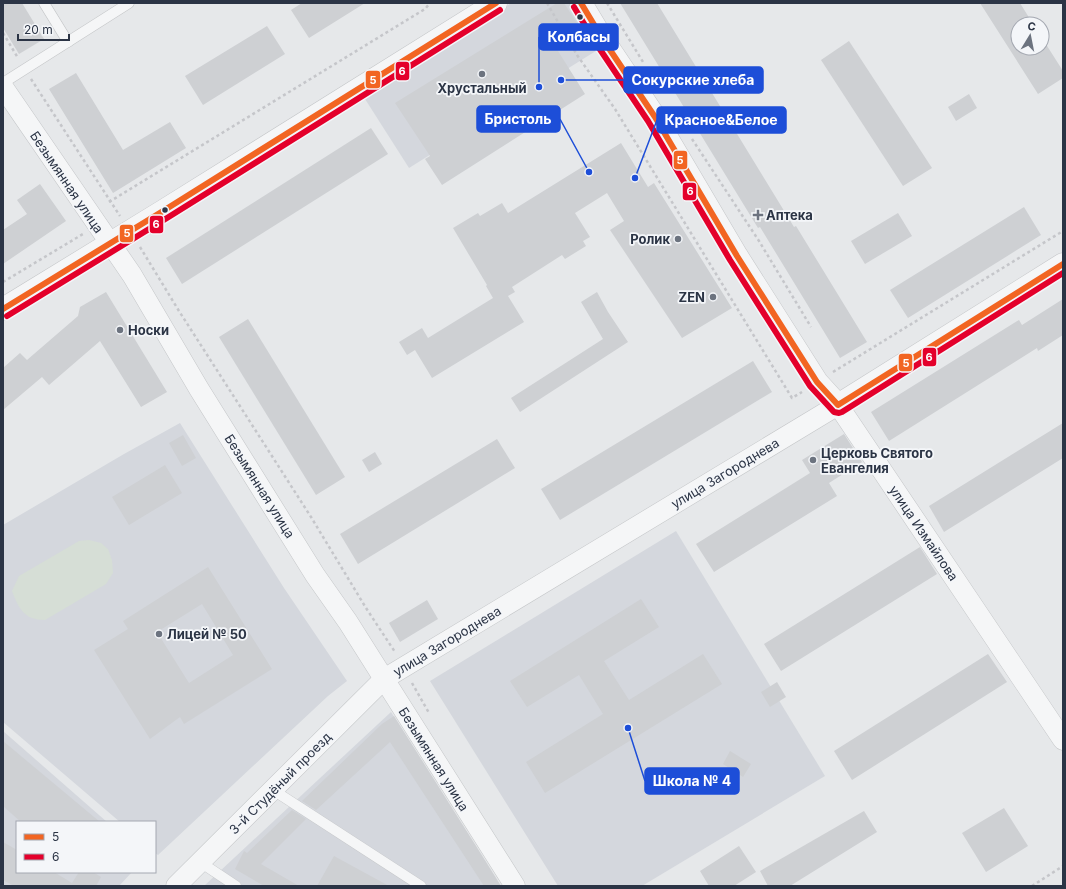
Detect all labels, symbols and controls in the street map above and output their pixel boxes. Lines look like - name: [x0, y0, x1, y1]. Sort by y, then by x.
- unlabelled marker: [575, 12, 585, 22]
- scale bar: [18, 16, 69, 42]
- north arrow: [1010, 16, 1050, 56]
- text: С: [1027, 19, 1037, 34]
- text: 20 m: [24, 22, 53, 37]
- callout: Колбасы: [539, 24, 618, 50]
- text: Колбасы: [548, 28, 610, 45]
- line badge: 6: [395, 61, 410, 81]
- text: 6: [398, 64, 406, 78]
- callout: Сокурские хлеба: [624, 67, 763, 93]
- marker: Хрустальный: [477, 69, 487, 79]
- line badge: 5: [365, 70, 381, 89]
- text: Сокурские хлеба: [632, 71, 754, 88]
- text: 5: [369, 73, 377, 87]
- place label: Хрустальный: [438, 80, 527, 96]
- callout: Бристоль: [477, 106, 560, 132]
- callout: Красное&Белое: [657, 107, 786, 133]
- text: Бристоль: [485, 110, 551, 127]
- text: Красное&Белое: [664, 111, 778, 128]
- street label: Безымянная улица: [27, 128, 107, 236]
- line badge: 5: [673, 150, 688, 170]
- text: 5: [676, 153, 684, 167]
- line badge: 6: [682, 182, 697, 201]
- text: 6: [686, 184, 694, 198]
- unlabelled marker: [160, 205, 170, 215]
- place label: Аптека: [766, 207, 813, 223]
- marker: Аптека: [753, 210, 763, 220]
- line badge: 6: [149, 215, 164, 234]
- text: 6: [152, 217, 160, 231]
- line badge: 5: [119, 224, 134, 243]
- text: 5: [123, 226, 131, 240]
- place label: Ролик: [630, 231, 670, 247]
- marker: Ролик: [673, 234, 683, 244]
- place label: ZEN: [679, 289, 705, 305]
- marker: ZEN: [708, 292, 718, 302]
- place label: Носки: [128, 322, 169, 338]
- marker: Носки: [115, 325, 125, 335]
- line badge: 6: [922, 347, 937, 367]
- text: 6: [925, 350, 933, 364]
- line badge: 5: [898, 353, 913, 372]
- text: 5: [902, 356, 910, 370]
- street label: Безымянная улица: [222, 431, 298, 541]
- street label: улица Загороднева: [668, 434, 782, 512]
- place label: Церковь Святого Евангелия: [821, 445, 933, 476]
- marker: Церковь Святого Евангелия: [808, 455, 818, 465]
- street label: улица Измайлова: [886, 482, 962, 584]
- street label: улица Загороднева: [390, 602, 504, 680]
- place label: Лицей № 50: [167, 626, 247, 642]
- marker: Лицей № 50: [154, 629, 164, 639]
- street label: Безымянная улица: [396, 704, 472, 814]
- street label: 3-й Студёный проезд: [226, 729, 334, 837]
- callout: Школа № 4: [645, 768, 739, 794]
- text: Школа № 4: [653, 772, 731, 789]
- legend: [16, 821, 156, 873]
- text: 5: [52, 829, 59, 844]
- text: 6: [52, 849, 59, 864]

